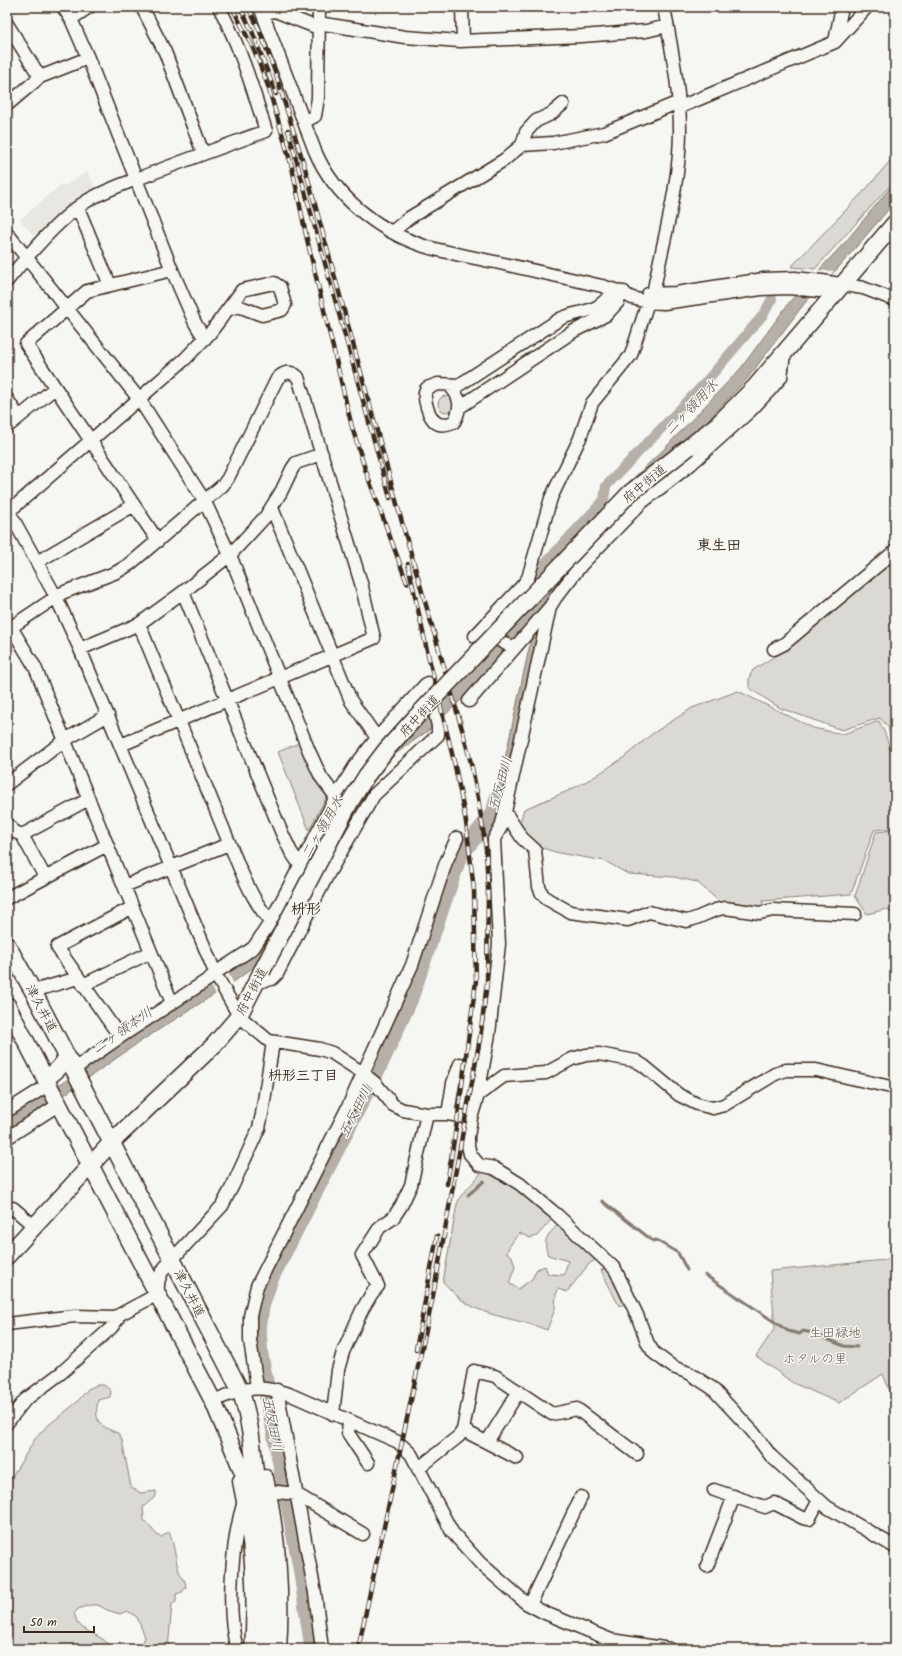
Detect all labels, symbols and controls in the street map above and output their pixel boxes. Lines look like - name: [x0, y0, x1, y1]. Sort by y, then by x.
- water label: 二ヶ領用水: [659, 375, 724, 441]
- street label: 府中街道: [618, 459, 672, 509]
- district label: 東生田: [696, 534, 742, 558]
- street label: 府中街道: [395, 690, 446, 742]
- water label: 五反田川: [483, 754, 519, 814]
- water label: 二ヶ領用水: [296, 792, 350, 863]
- district label: 枡形: [291, 898, 321, 922]
- street label: 府中街道: [231, 964, 274, 1020]
- street label: 津久井道: [19, 981, 62, 1037]
- water label: 二ヶ領本川: [88, 1002, 158, 1060]
- district label: 枡形三丁目: [268, 1065, 338, 1087]
- water label: 五反田川: [333, 1082, 378, 1141]
- street label: 津久井道: [168, 1266, 210, 1322]
- park label: 生田緑地: [809, 1323, 861, 1344]
- park label: ホタルの里: [783, 1349, 847, 1370]
- water label: 五反田川: [256, 1395, 288, 1454]
- scale bar: [24, 1608, 94, 1634]
- text: 50 m: [30, 1613, 57, 1632]

